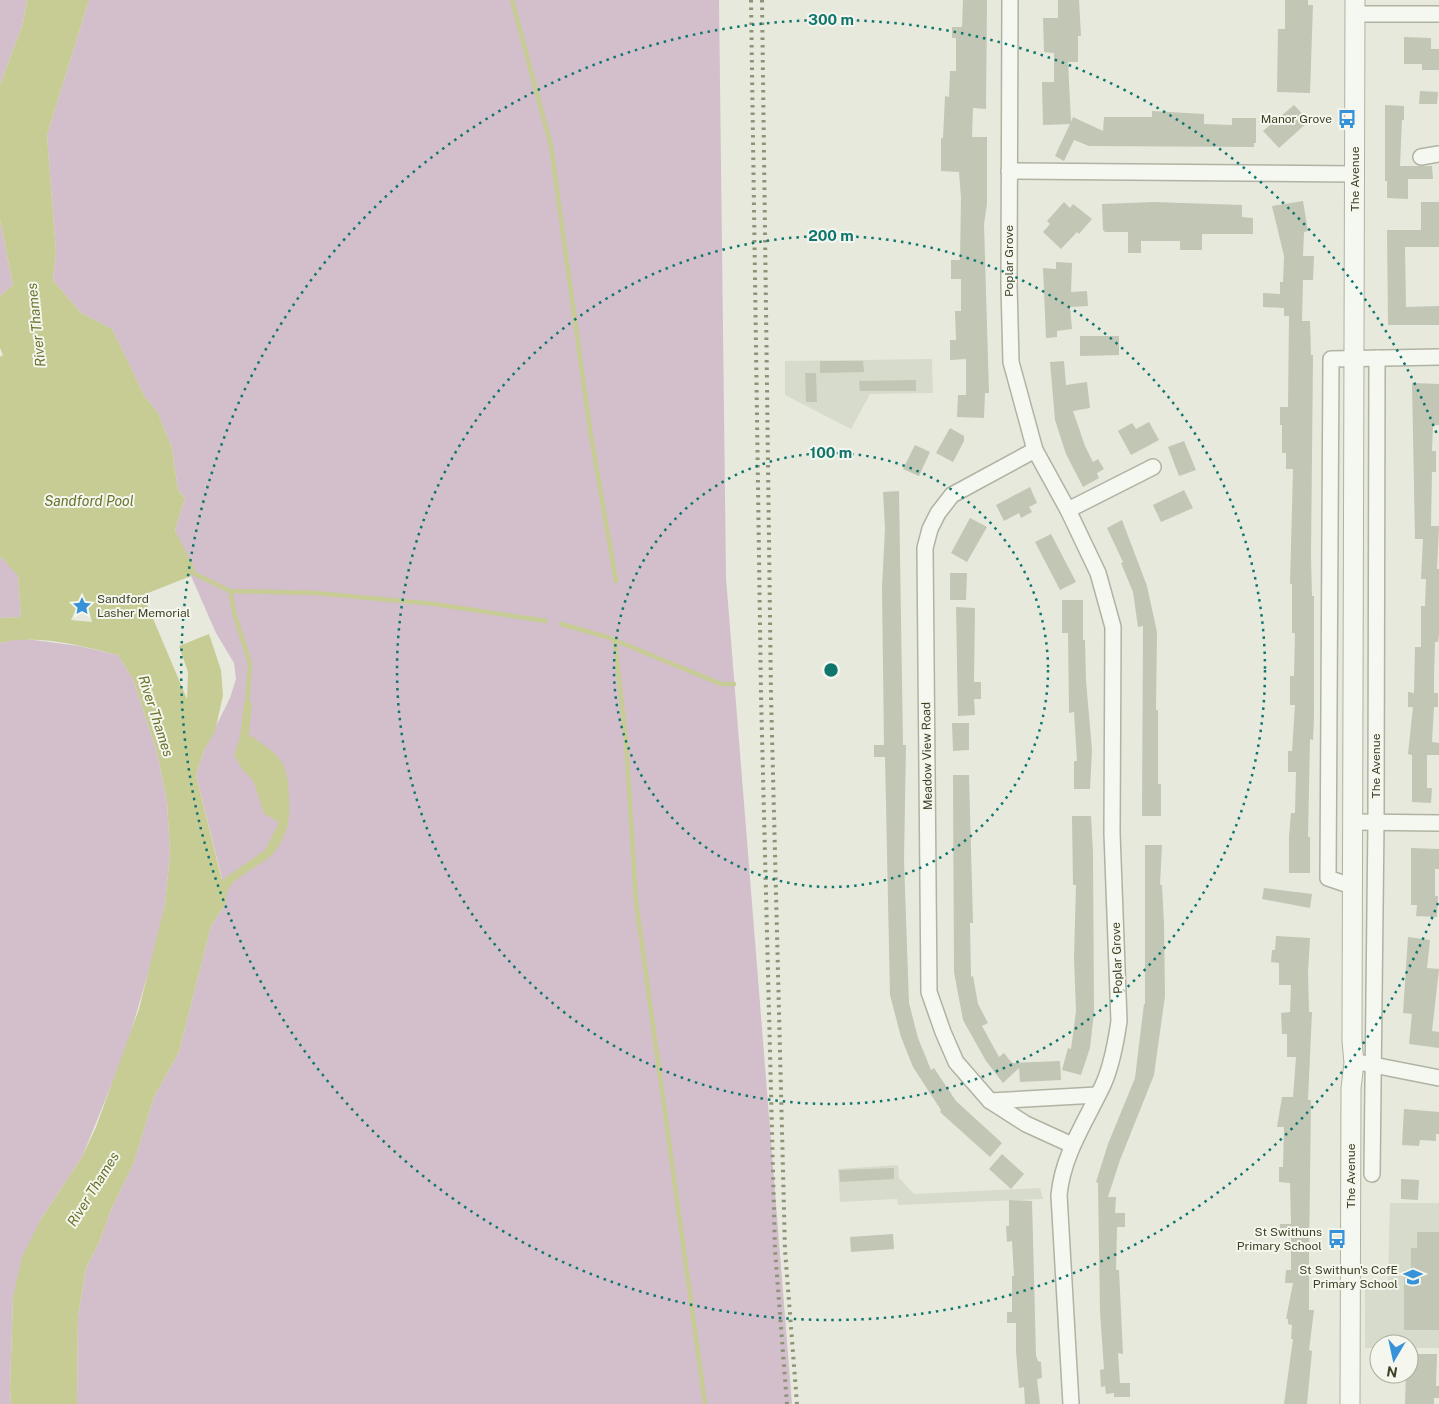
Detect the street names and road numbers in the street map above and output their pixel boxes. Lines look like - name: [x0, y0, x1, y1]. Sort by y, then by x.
- street label: The Avenue: [1348, 146, 1362, 211]
- street label: Poplar Grove: [1002, 225, 1016, 297]
- street label: Meadow View Road: [919, 702, 935, 810]
- street label: The Avenue: [1369, 733, 1383, 798]
- street label: Poplar Grove: [1109, 922, 1125, 994]
- street label: The Avenue: [1344, 1143, 1358, 1208]

